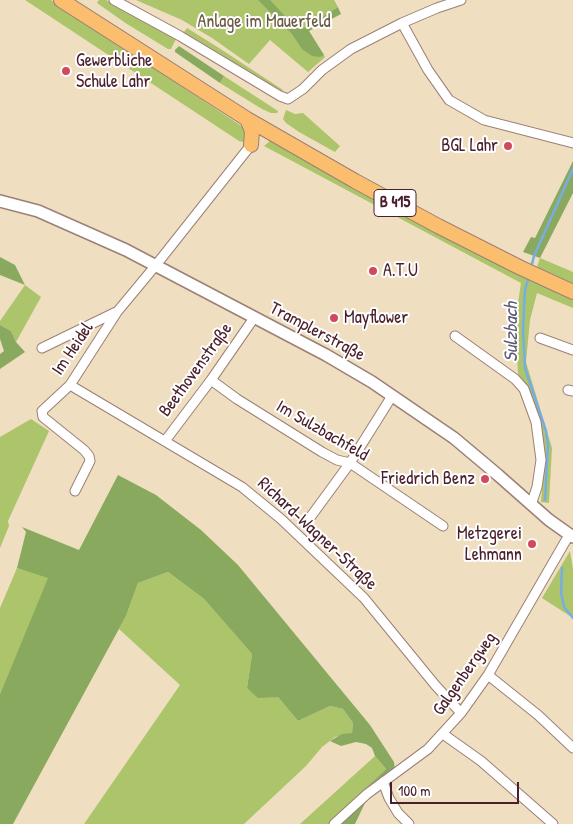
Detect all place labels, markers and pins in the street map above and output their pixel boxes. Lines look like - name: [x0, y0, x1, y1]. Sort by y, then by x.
- place label: Gewerbliche Schule Lahr: [76, 50, 152, 92]
- marker: Gewerbliche Schule Lahr: [60, 65, 72, 77]
- place label: BGL Lahr: [441, 135, 498, 157]
- marker: BGL Lahr: [502, 140, 514, 152]
- place label: A.T.U: [383, 260, 418, 282]
- marker: A.T.U: [367, 265, 379, 277]
- place label: Mayflower: [344, 307, 408, 329]
- marker: Mayflower: [328, 312, 340, 324]
- place label: Friedrich Benz: [381, 468, 475, 490]
- marker: Friedrich Benz: [479, 473, 491, 485]
- place label: Metzgerei Lehmann: [457, 523, 522, 566]
- marker: Metzgerei Lehmann: [526, 538, 538, 550]

